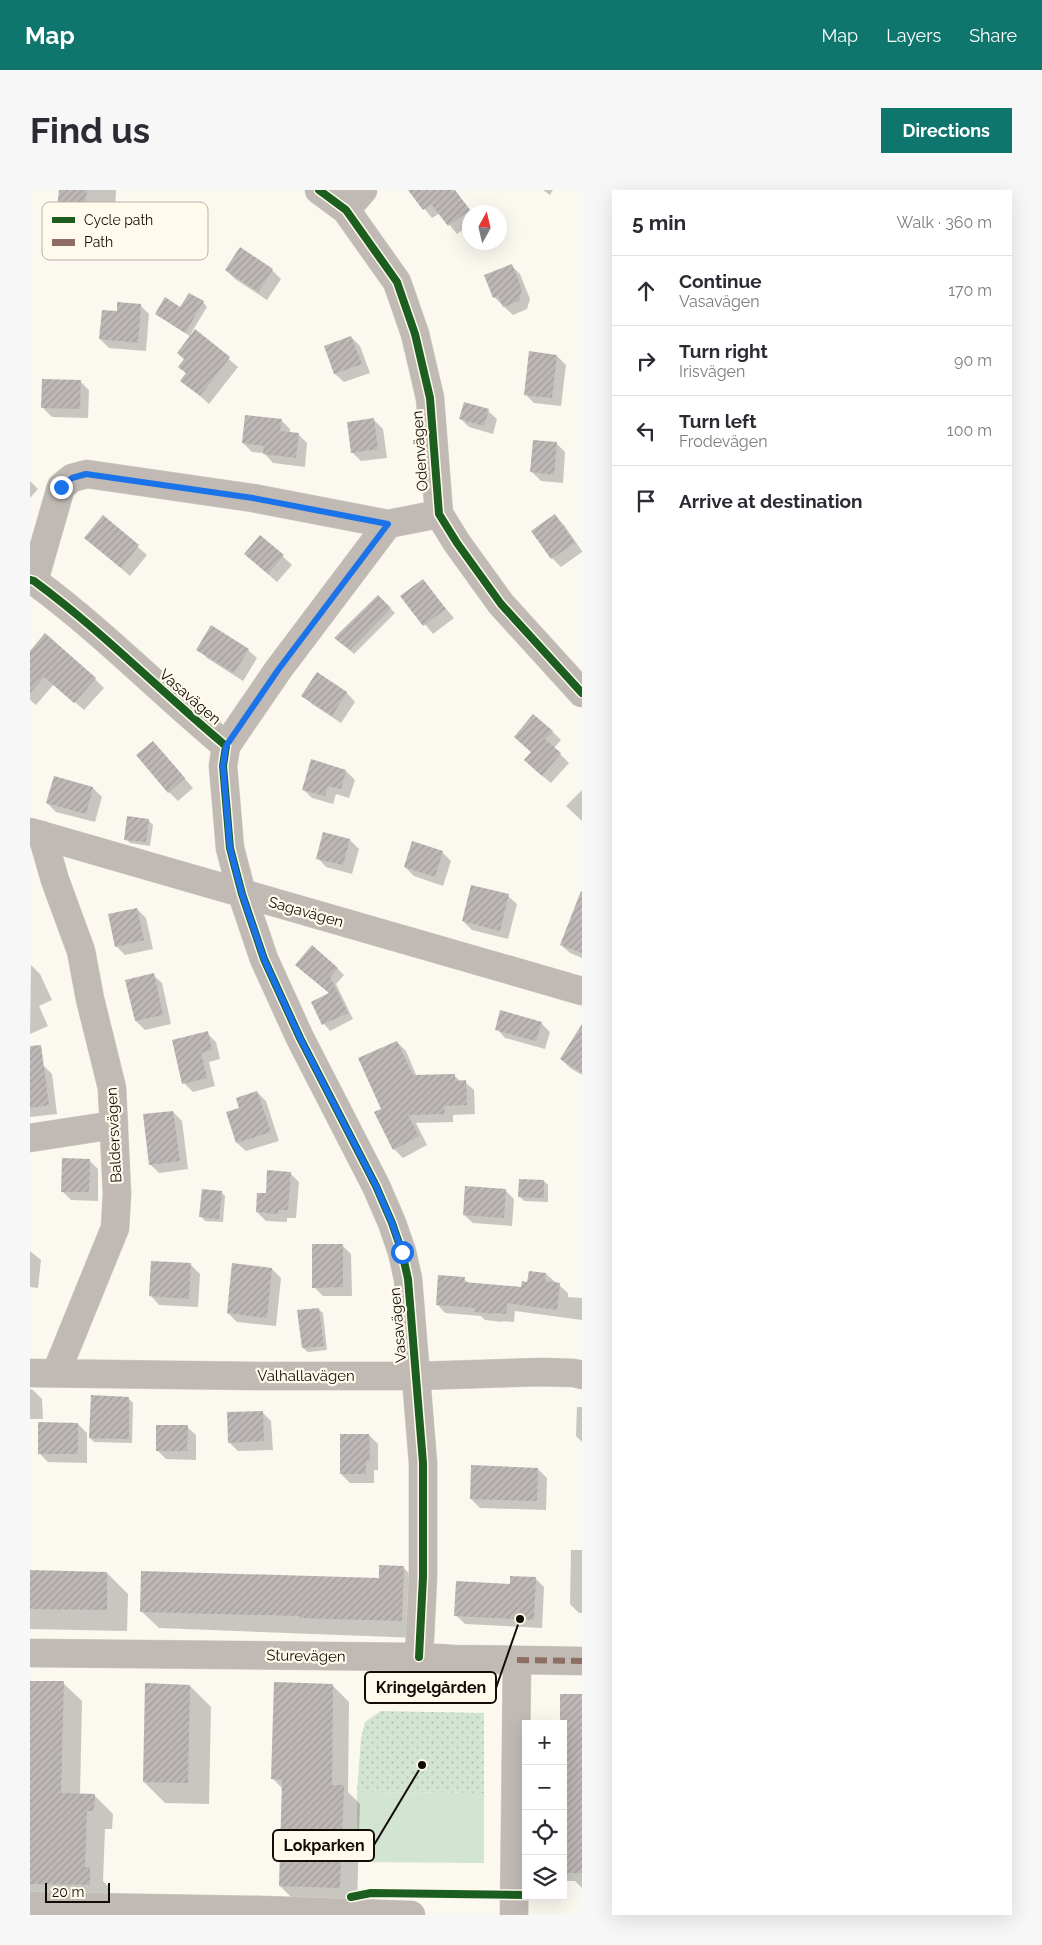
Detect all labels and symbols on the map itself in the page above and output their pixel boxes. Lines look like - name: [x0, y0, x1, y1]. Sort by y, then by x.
- legend: [42, 202, 208, 260]
- north arrow: [462, 205, 507, 250]
- text: Cycle path: [84, 212, 153, 228]
- text: Path: [84, 234, 113, 250]
- street label: Odenvägen: [408, 410, 432, 492]
- route end: [50, 476, 73, 499]
- street label: Vasavägen: [156, 665, 224, 729]
- street label: Sagavägen: [266, 893, 346, 931]
- street label: Baldersvägen: [103, 1087, 125, 1183]
- route start: [391, 1241, 414, 1264]
- street label: Vasavägen: [386, 1287, 410, 1363]
- street label: Valhallavägen: [257, 1367, 355, 1385]
- street label: Sturevägen: [266, 1646, 346, 1666]
- callout: Kringelgården: [365, 1672, 496, 1703]
- text: Kringelgården: [376, 1678, 486, 1697]
- callout: Lokparken: [273, 1830, 374, 1861]
- text: Lokparken: [283, 1836, 365, 1855]
- scale bar: [45, 1880, 110, 1903]

